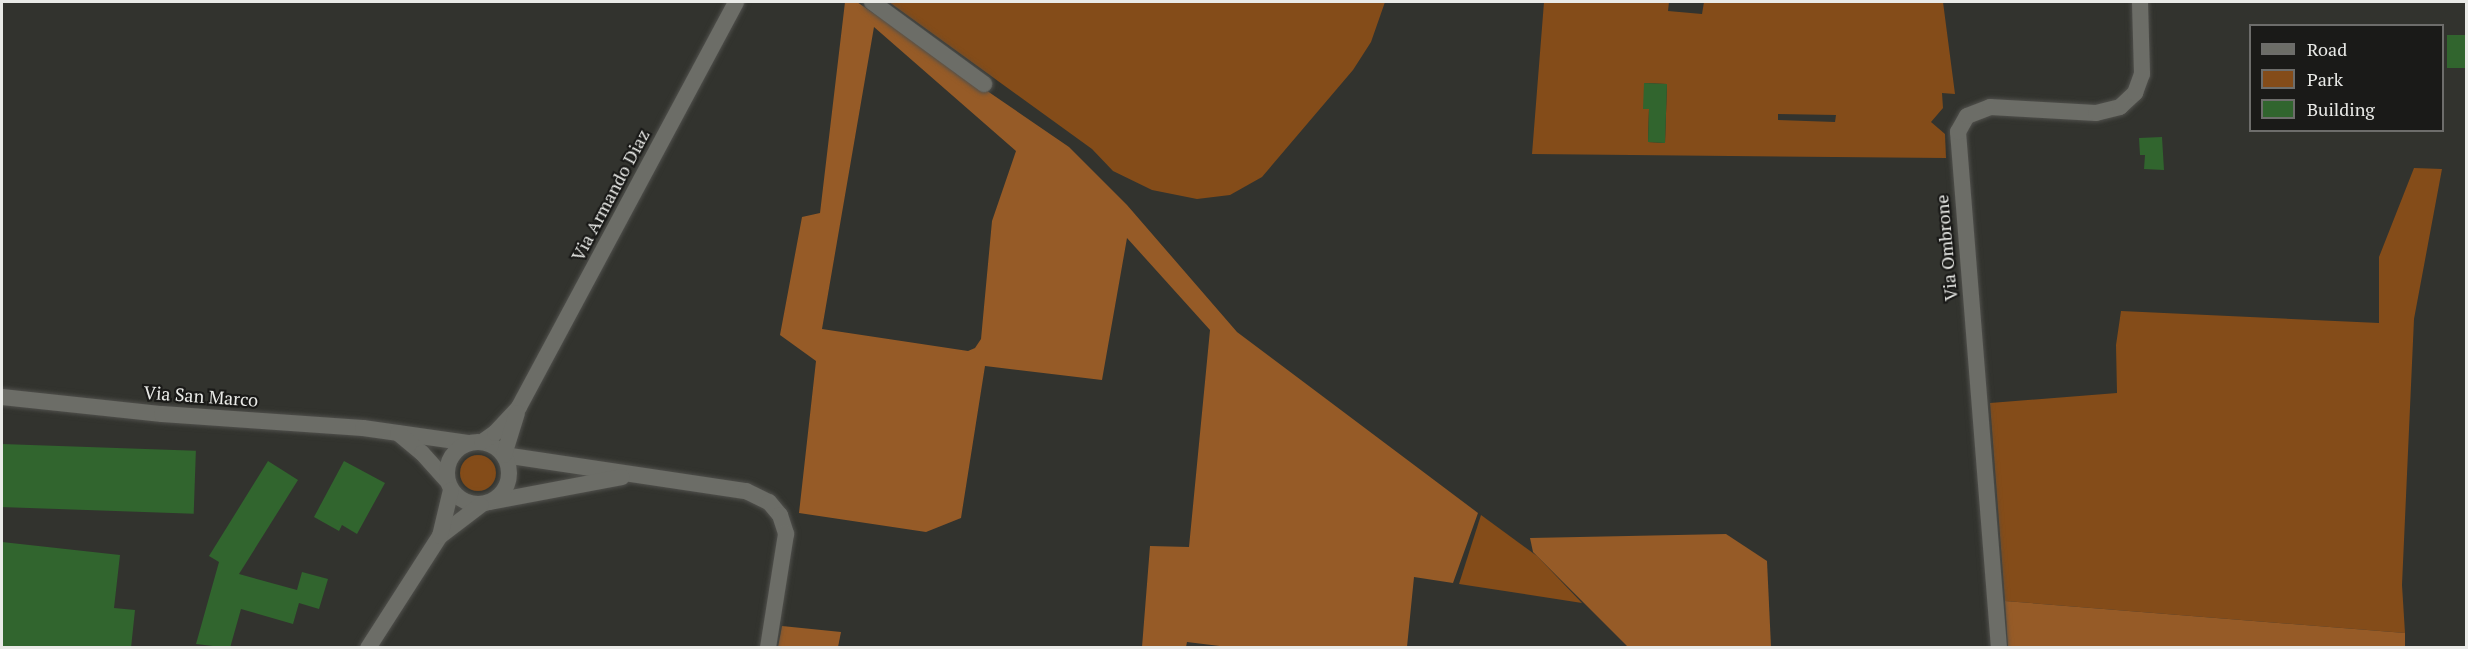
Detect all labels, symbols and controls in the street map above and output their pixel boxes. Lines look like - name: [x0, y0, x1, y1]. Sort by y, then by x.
- legend: [2249, 24, 2444, 132]
- text: Road: [2307, 37, 2347, 61]
- text: Park: [2307, 67, 2343, 91]
- text: Building: [2307, 97, 2375, 121]
- street label: Via Armando Diaz: [566, 125, 654, 265]
- street label: Via Ombrone: [1931, 194, 1961, 302]
- street label: Via San Marco: [143, 381, 259, 411]

